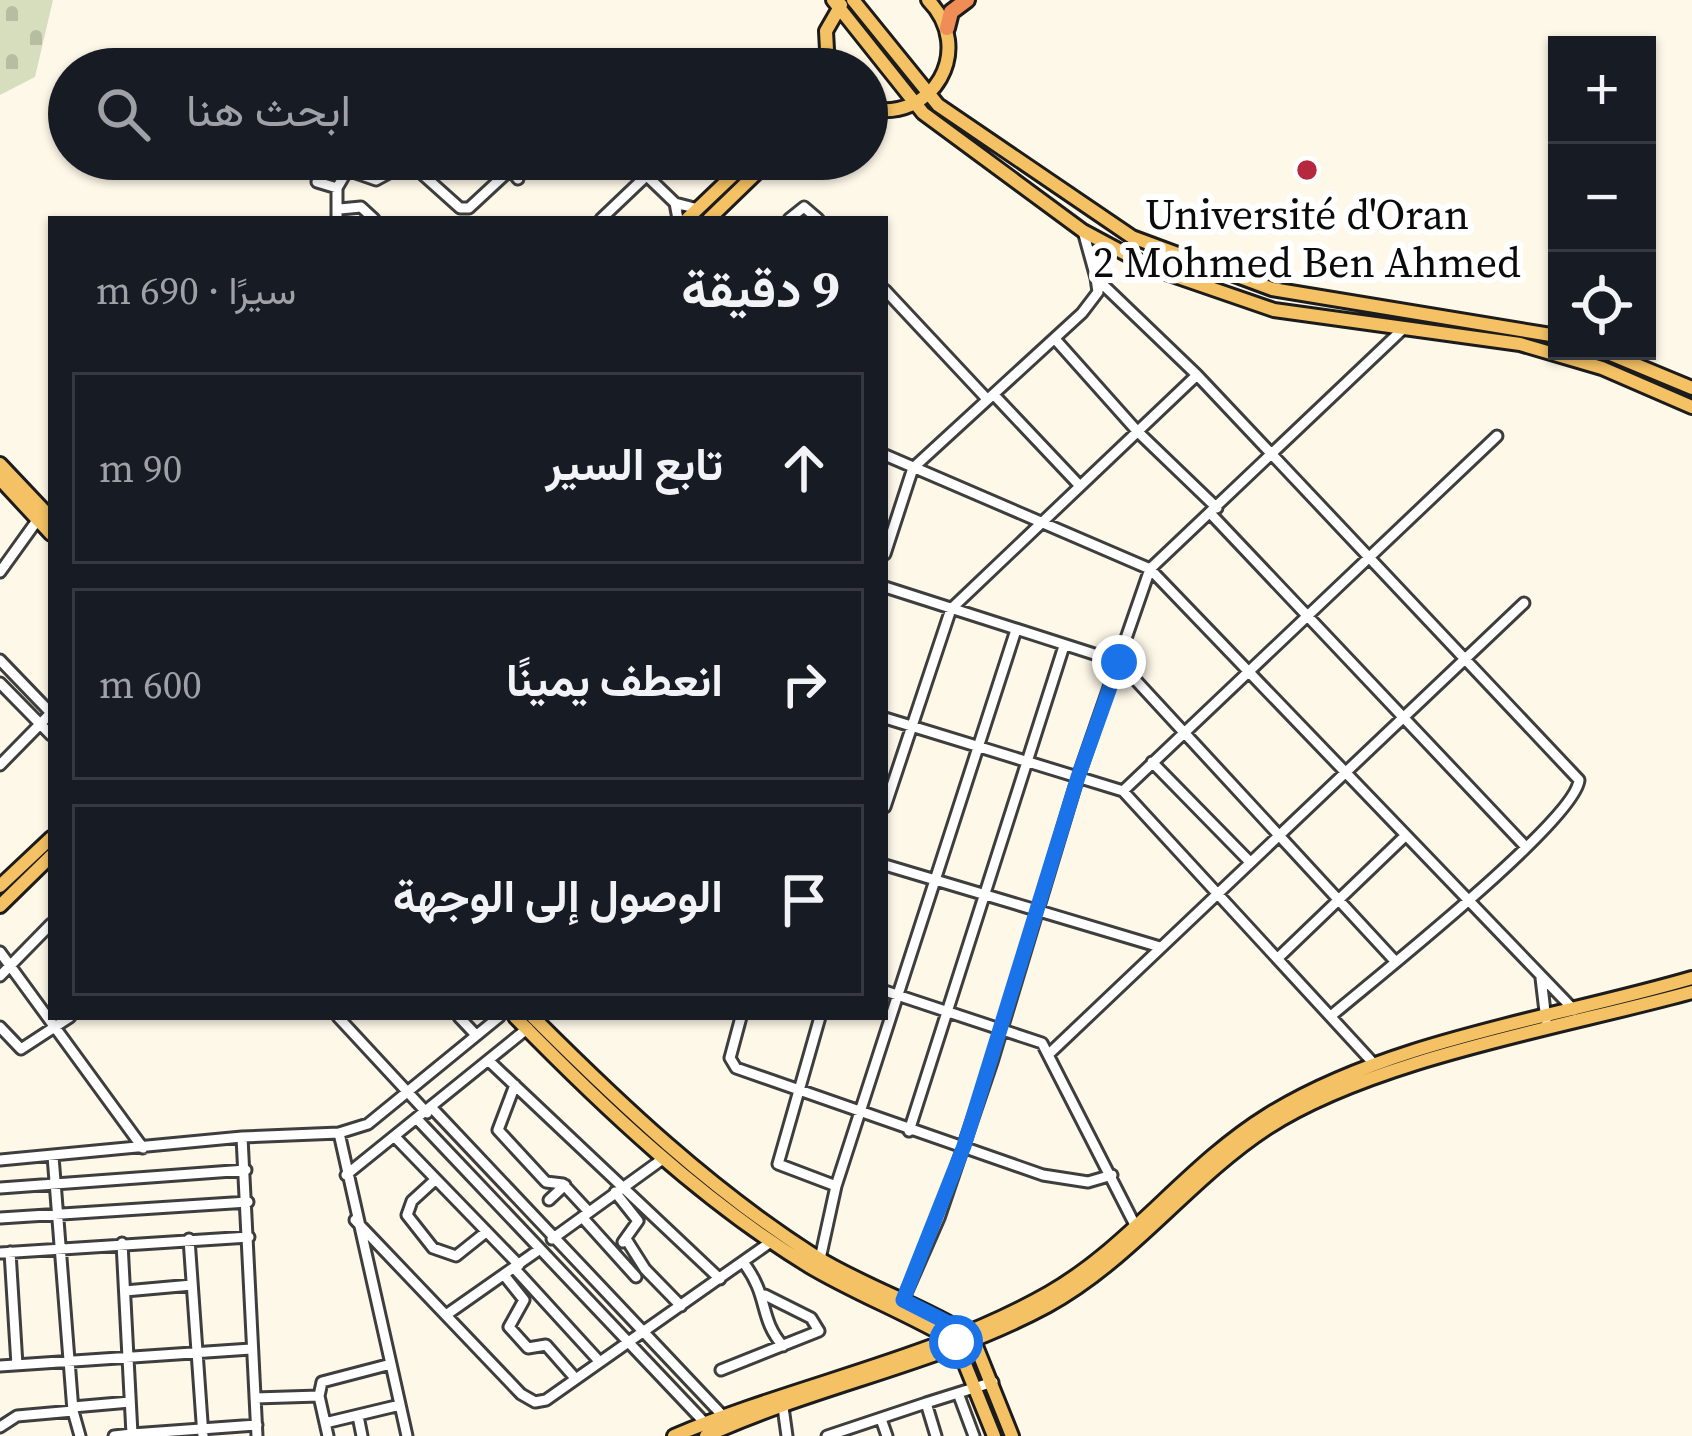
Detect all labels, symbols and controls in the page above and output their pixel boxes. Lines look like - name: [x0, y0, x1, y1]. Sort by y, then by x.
- map controls: [1548, 36, 1656, 360]
- button: +: [1548, 36, 1656, 144]
- search box: [48, 48, 888, 180]
- text: ابحث هنا: [186, 79, 351, 141]
- icon: search: [90, 81, 156, 147]
- button: −: [1548, 144, 1656, 252]
- marker: Université d'Oran 2 Mohmed Ben Ahmed: [1294, 157, 1320, 183]
- place label: Université d'Oran 2 Mohmed Ben Ahmed: [1093, 185, 1521, 291]
- button: locate: [1548, 252, 1656, 360]
- text: 9 دقيقة: [681, 254, 840, 324]
- text: سيرًا · 690 m: [96, 264, 296, 317]
- text: تابع السير: [546, 433, 723, 495]
- icon: ahead: [771, 435, 837, 501]
- text: 90 m: [99, 442, 182, 495]
- route end: [1092, 635, 1146, 689]
- text: انعطف يمينًا: [506, 649, 723, 711]
- icon: right: [771, 651, 837, 717]
- text: 600 m: [99, 658, 202, 711]
- text: الوصول إلى الوجهة: [393, 865, 723, 927]
- icon: arrive: [771, 867, 837, 933]
- route start: [929, 1315, 983, 1369]

